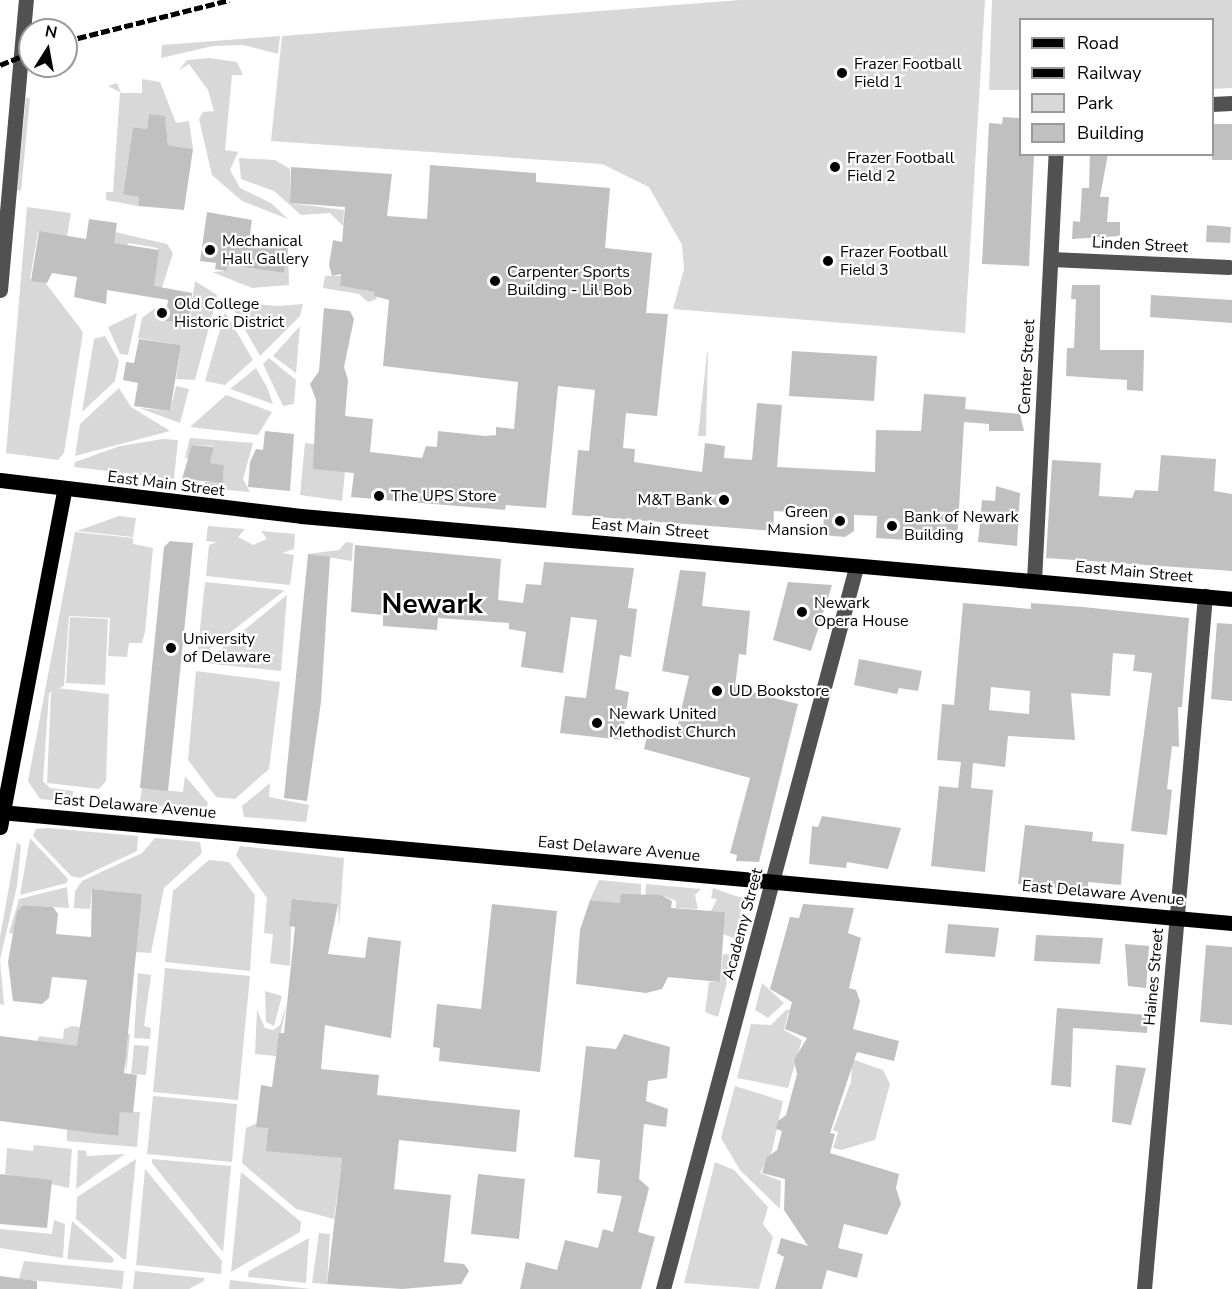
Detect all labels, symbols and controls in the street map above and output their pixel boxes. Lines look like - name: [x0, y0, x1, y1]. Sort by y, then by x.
- north arrow: [18, 18, 78, 78]
- legend: [1019, 18, 1214, 156]
- text: N: [43, 20, 59, 44]
- text: Road: [1077, 31, 1119, 55]
- place label: Frazer Football Field 1: [854, 54, 961, 92]
- text: Railway: [1077, 61, 1142, 85]
- marker: Frazer Football Field 1: [835, 66, 849, 80]
- text: Park: [1077, 91, 1113, 115]
- text: Building: [1077, 121, 1144, 145]
- place label: Frazer Football Field 2: [847, 148, 954, 186]
- marker: Frazer Football Field 2: [828, 160, 842, 174]
- place label: Mechanical Hall Gallery: [222, 231, 309, 269]
- street label: Linden Street: [1091, 233, 1189, 257]
- place label: Frazer Football Field 3: [840, 242, 947, 280]
- marker: Mechanical Hall Gallery: [203, 243, 217, 257]
- marker: Frazer Football Field 3: [821, 254, 835, 268]
- place label: Carpenter Sports Building - Lil Bob: [507, 262, 632, 300]
- marker: Carpenter Sports Building - Lil Bob: [488, 274, 502, 288]
- place label: Old College Historic District: [174, 294, 284, 332]
- marker: Old College Historic District: [155, 306, 169, 320]
- street label: Center Street: [1015, 319, 1039, 415]
- street label: East Main Street: [106, 467, 226, 501]
- place label: The UPS Store: [391, 486, 496, 506]
- marker: The UPS Store: [372, 489, 386, 503]
- place label: M&T Bank: [638, 490, 712, 510]
- marker: M&T Bank: [717, 493, 731, 507]
- place label: Green Mansion: [767, 502, 828, 540]
- place label: Bank of Newark Building: [904, 507, 1019, 545]
- street label: East Main Street: [591, 514, 709, 544]
- marker: Green Mansion: [833, 514, 847, 528]
- marker: Bank of Newark Building: [885, 519, 899, 533]
- street label: East Main Street: [1075, 557, 1193, 587]
- district label: Newark: [382, 587, 482, 621]
- place label: Newark Opera House: [814, 593, 909, 631]
- marker: Newark Opera House: [795, 605, 809, 619]
- place label: University of Delaware: [183, 629, 271, 667]
- marker: University of Delaware: [164, 641, 178, 655]
- place label: UD Bookstore: [729, 681, 829, 701]
- marker: UD Bookstore: [710, 684, 724, 698]
- place label: Newark United Methodist Church: [609, 704, 736, 742]
- marker: Newark United Methodist Church: [590, 716, 604, 730]
- street label: East Delaware Avenue: [53, 789, 217, 823]
- street label: East Delaware Avenue: [537, 832, 701, 866]
- street label: Academy Street: [719, 866, 767, 982]
- street label: East Delaware Avenue: [1021, 876, 1185, 910]
- street label: Haines Street: [1140, 928, 1168, 1026]

